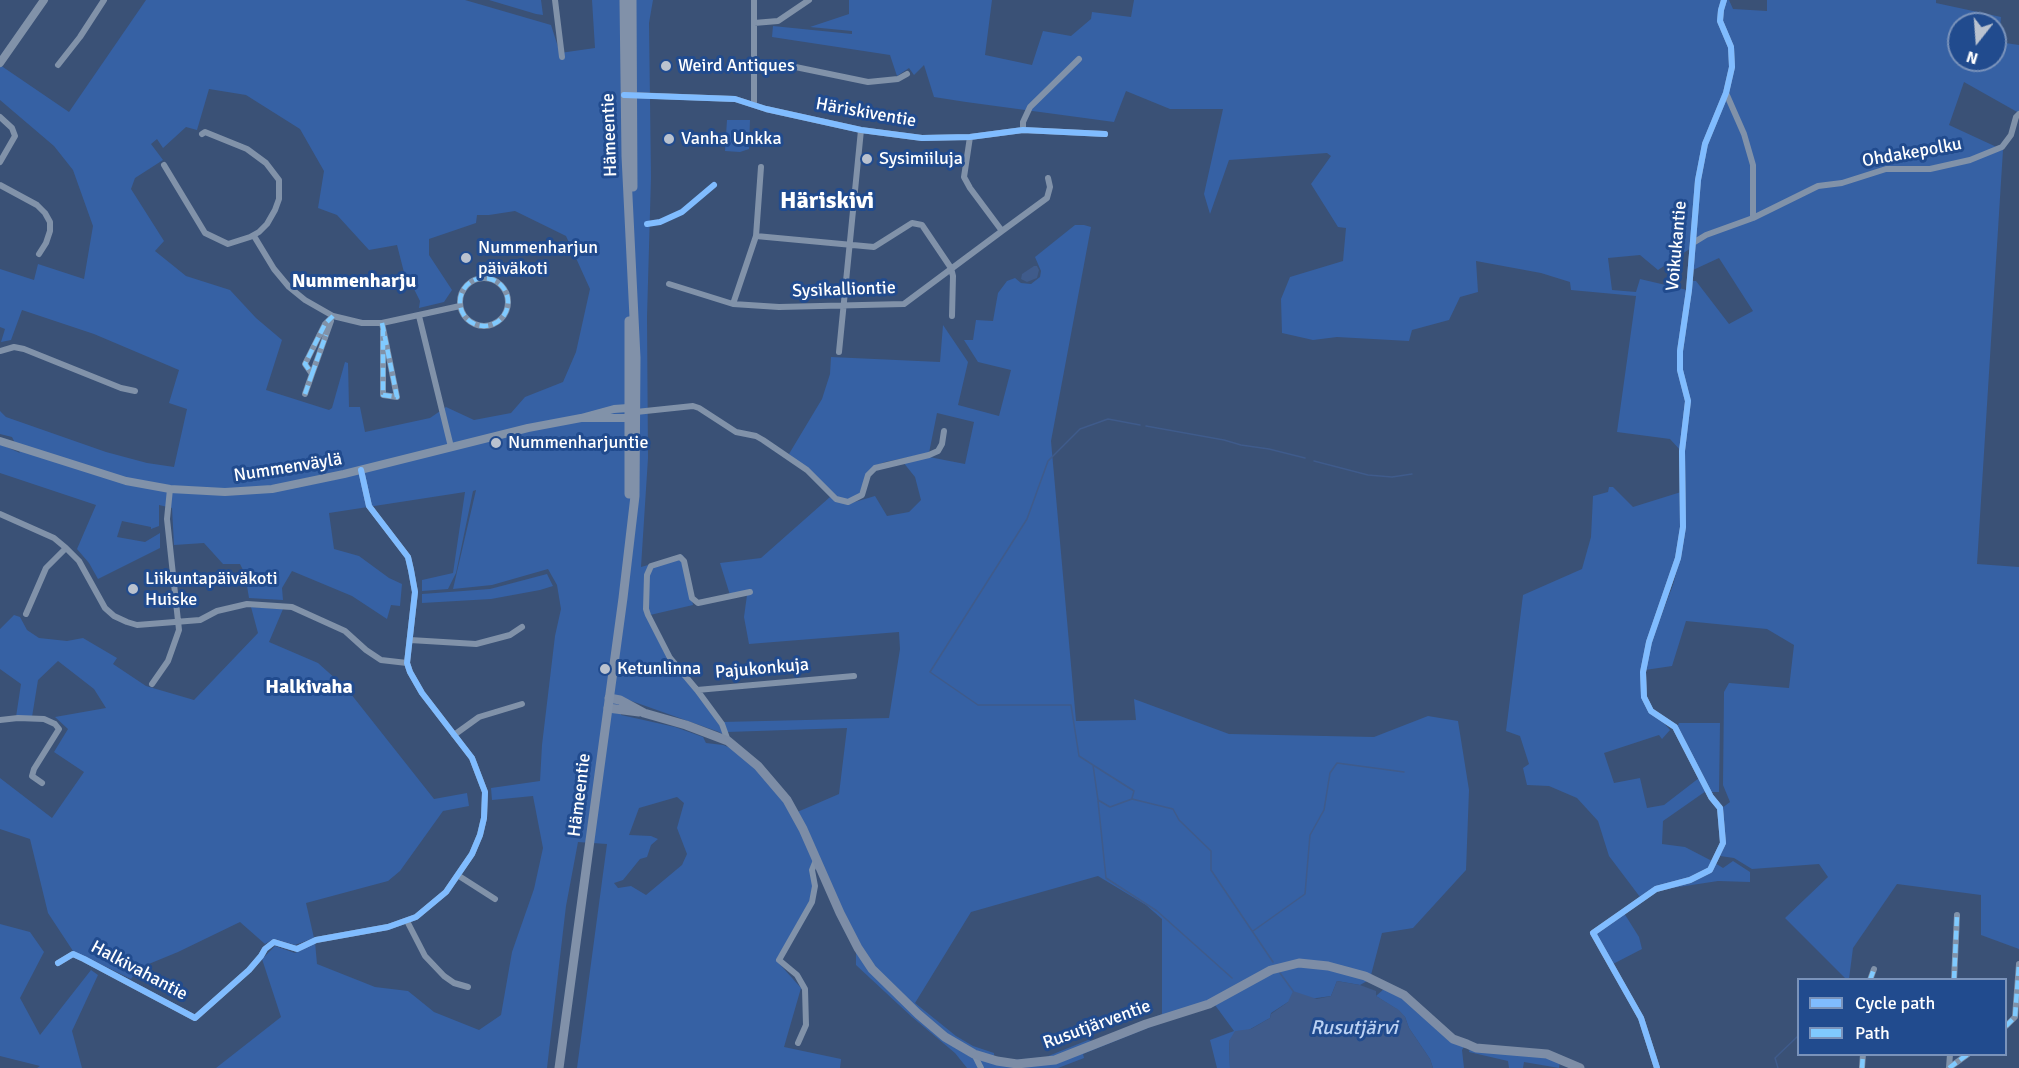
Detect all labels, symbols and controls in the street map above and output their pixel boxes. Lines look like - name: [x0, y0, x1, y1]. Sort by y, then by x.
- north arrow: [1947, 12, 2007, 72]
- text: N: [1964, 46, 1981, 68]
- place label: Weird Antiques: [678, 55, 795, 77]
- marker: Weird Antiques: [659, 59, 673, 73]
- street label: Hämeentie: [598, 93, 622, 177]
- street label: Häriskiventie: [814, 94, 918, 132]
- place label: Vanha Unkka: [681, 128, 782, 150]
- marker: Vanha Unkka: [662, 132, 676, 146]
- street label: Ohdakepolku: [1861, 134, 1963, 172]
- place label: Sysimiiluja: [879, 148, 963, 170]
- marker: Sysimiiluja: [860, 152, 874, 166]
- district label: Häriskivi: [780, 188, 874, 216]
- street label: Voikukantie: [1662, 200, 1692, 292]
- place label: Nummenharjun päiväkoti: [478, 237, 598, 280]
- marker: Nummenharjun päiväkoti: [459, 251, 473, 265]
- district label: Nummenharju: [292, 270, 416, 294]
- street label: Sysikalliontie: [792, 277, 896, 303]
- place label: Nummenharjuntie: [508, 432, 648, 454]
- marker: Nummenharjuntie: [489, 436, 503, 450]
- street label: Nummenväylä: [232, 449, 344, 487]
- place label: Liikuntapäiväkoti Huiske: [145, 568, 278, 610]
- marker: Liikuntapäiväkoti Huiske: [126, 582, 140, 596]
- street label: Pajukonkuja: [714, 654, 810, 684]
- place label: Ketunlinna: [617, 658, 701, 680]
- marker: Ketunlinna: [598, 662, 612, 676]
- district label: Halkivaha: [265, 676, 353, 700]
- street label: Hämeentie: [564, 752, 596, 838]
- street label: Halkivahantie: [87, 936, 191, 1006]
- legend: [1797, 978, 2007, 1056]
- text: Cycle path: [1855, 992, 1935, 1014]
- street label: Rusutjärventie: [1040, 996, 1154, 1054]
- water label: Rusutjärvi: [1310, 1017, 1398, 1041]
- text: Path: [1855, 1022, 1890, 1044]

